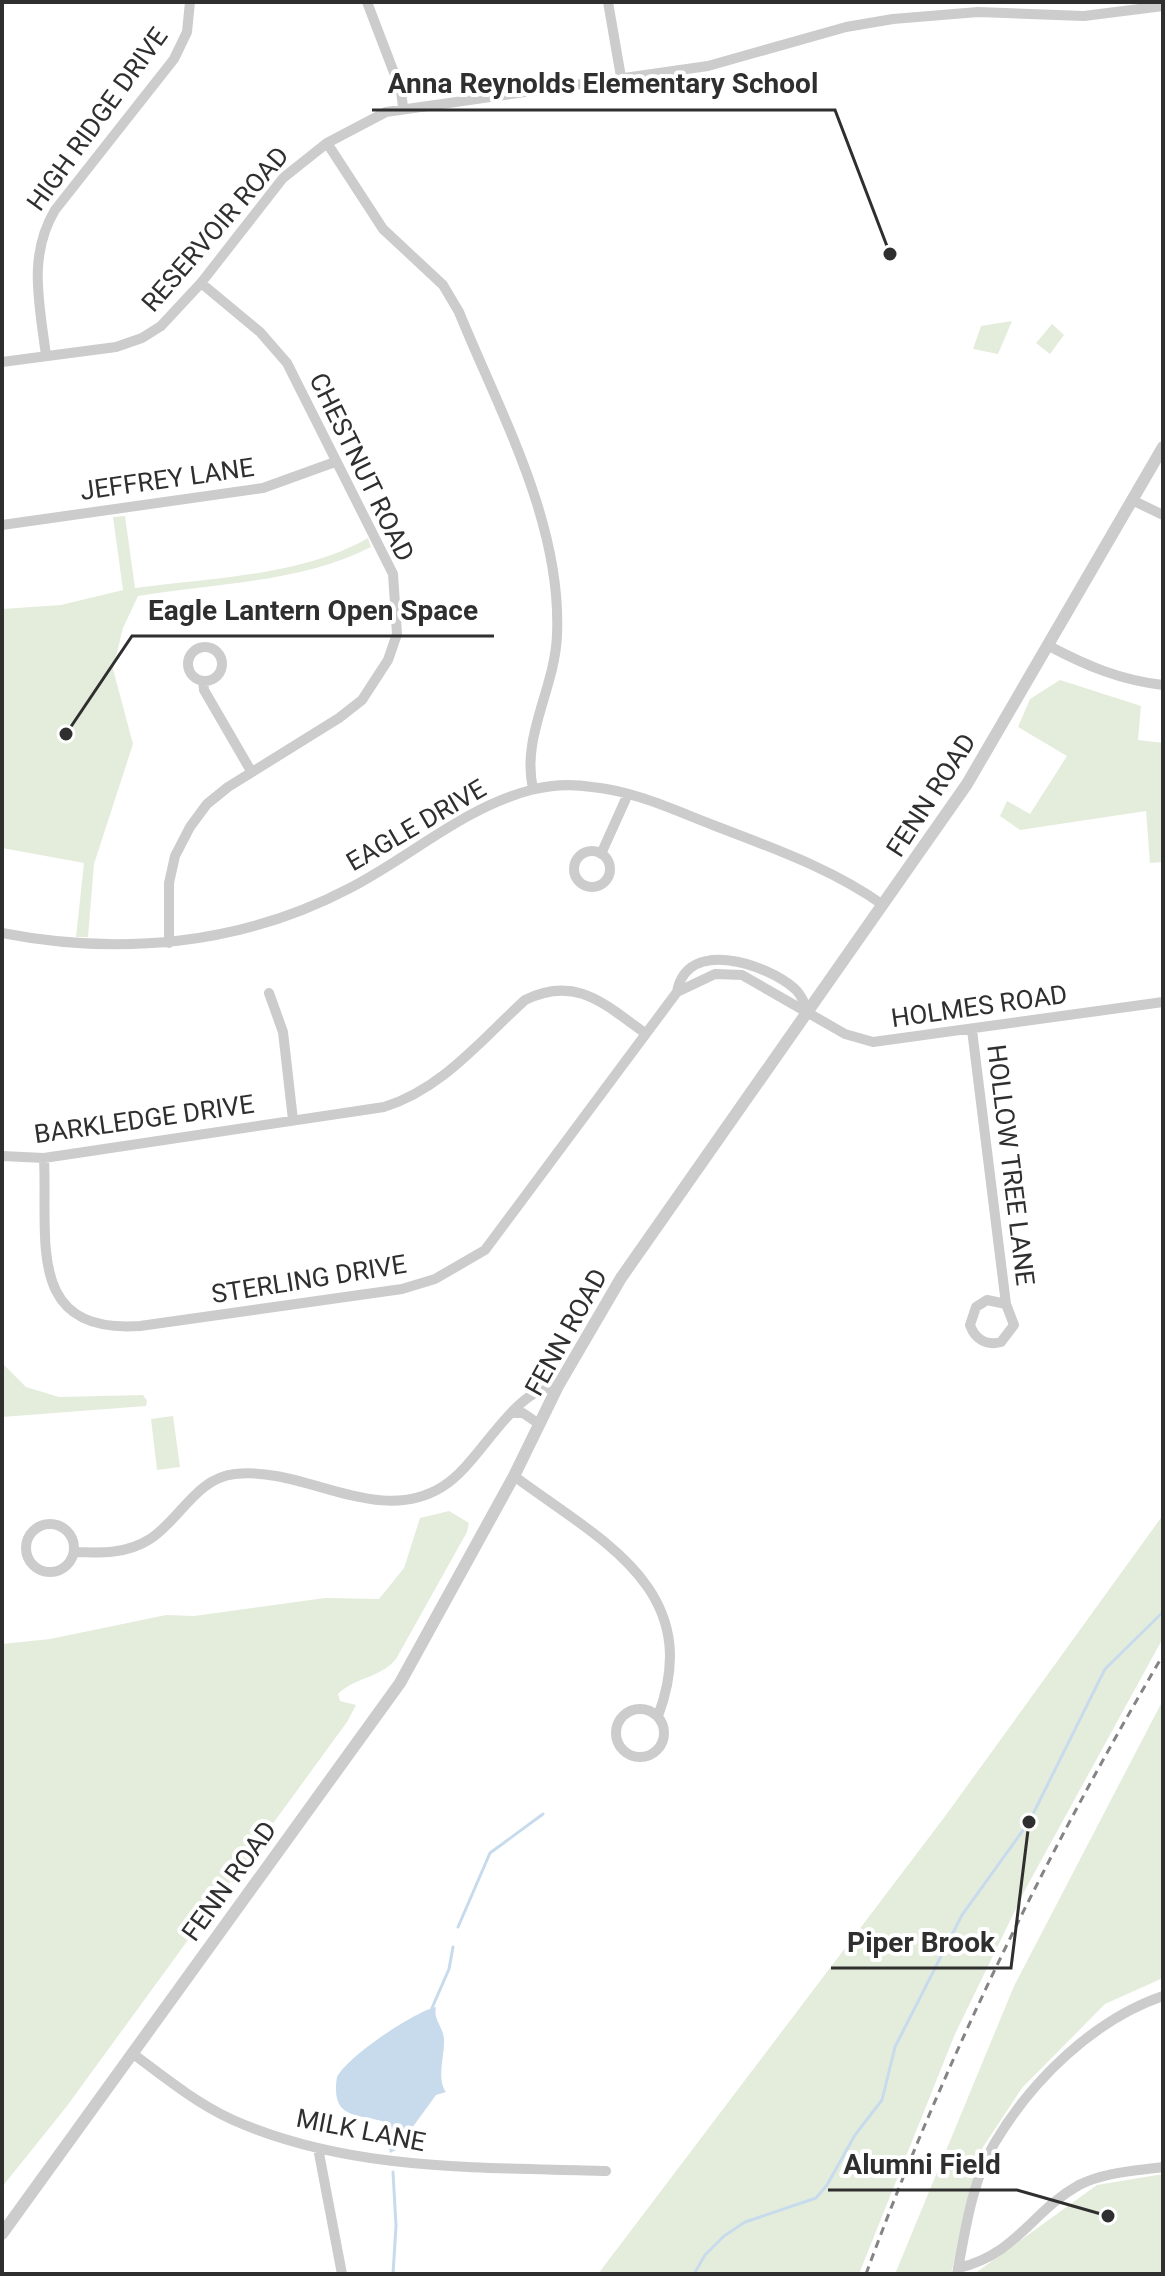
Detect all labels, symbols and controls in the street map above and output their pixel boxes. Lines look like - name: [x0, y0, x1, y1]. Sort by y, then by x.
- street label: HIGH RIDGE DRIVE: [21, 22, 173, 216]
- callout: Anna Reynolds Elementary School: [372, 58, 835, 110]
- text: Anna Reynolds Elementary School: [388, 67, 818, 100]
- street label: RESERVOIR ROAD: [135, 141, 295, 317]
- street label: CHESTNUT ROAD: [303, 368, 421, 566]
- street label: JEFFREY LANE: [78, 452, 256, 506]
- callout: Eagle Lantern Open Space: [132, 584, 494, 636]
- text: Eagle Lantern Open Space: [148, 594, 478, 627]
- street label: FENN ROAD: [880, 728, 982, 862]
- street label: EAGLE DRIVE: [341, 773, 491, 877]
- street label: HOLMES ROAD: [889, 979, 1069, 1033]
- street label: HOLLOW TREE LANE: [981, 1043, 1041, 1287]
- street label: BARKLEDGE DRIVE: [32, 1089, 256, 1149]
- street label: STERLING DRIVE: [209, 1249, 409, 1309]
- street label: FENN ROAD: [519, 1263, 613, 1401]
- street label: FENN ROAD: [176, 1815, 282, 1947]
- callout: Piper Brook: [831, 1916, 1011, 1968]
- text: Piper Brook: [847, 1926, 996, 1959]
- street label: MILK LANE: [294, 2103, 428, 2157]
- callout: Alumni Field: [828, 2138, 1017, 2190]
- text: Alumni Field: [843, 2148, 1001, 2181]

